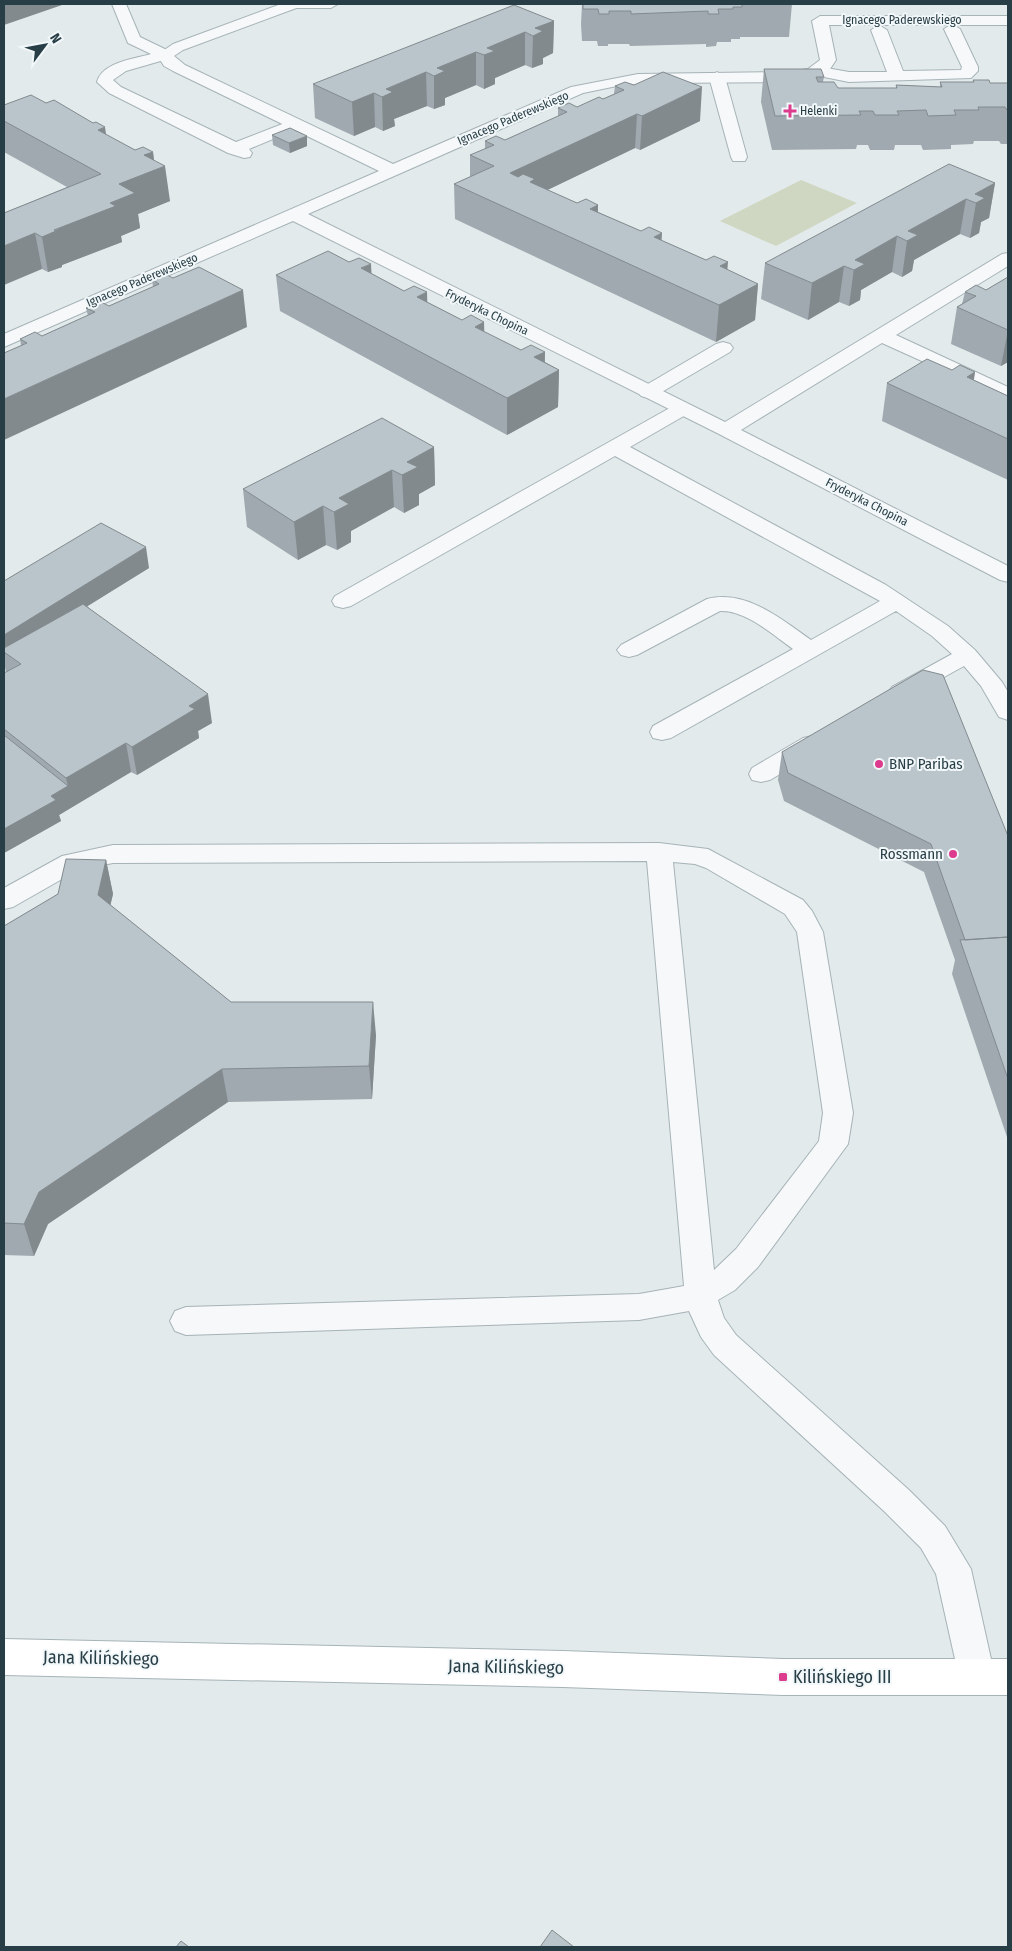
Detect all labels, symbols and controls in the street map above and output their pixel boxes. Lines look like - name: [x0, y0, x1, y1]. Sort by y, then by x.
- street label: Ignacego Paderewskiego: [842, 13, 962, 27]
- north arrow: [20, 20, 70, 70]
- text: N: [46, 30, 65, 46]
- street label: Ignacego Paderewskiego: [455, 88, 571, 148]
- place label: Helenki: [800, 104, 837, 118]
- marker: Helenki: [784, 105, 796, 117]
- street label: Ignacego Paderewskiego: [84, 250, 200, 310]
- street label: Fryderyka Chopina: [443, 286, 531, 338]
- street label: Fryderyka Chopina: [823, 475, 911, 529]
- place label: BNP Paribas: [889, 755, 963, 773]
- marker: BNP Paribas: [873, 758, 885, 770]
- place label: Rossmann: [880, 845, 943, 863]
- marker: Rossmann: [947, 848, 959, 860]
- street label: Jana Kilińskiego: [43, 1646, 159, 1670]
- street label: Jana Kilińskiego: [448, 1655, 564, 1679]
- place label: Kilińskiego III: [793, 1666, 891, 1688]
- marker: Kilińskiego III: [777, 1671, 789, 1683]

